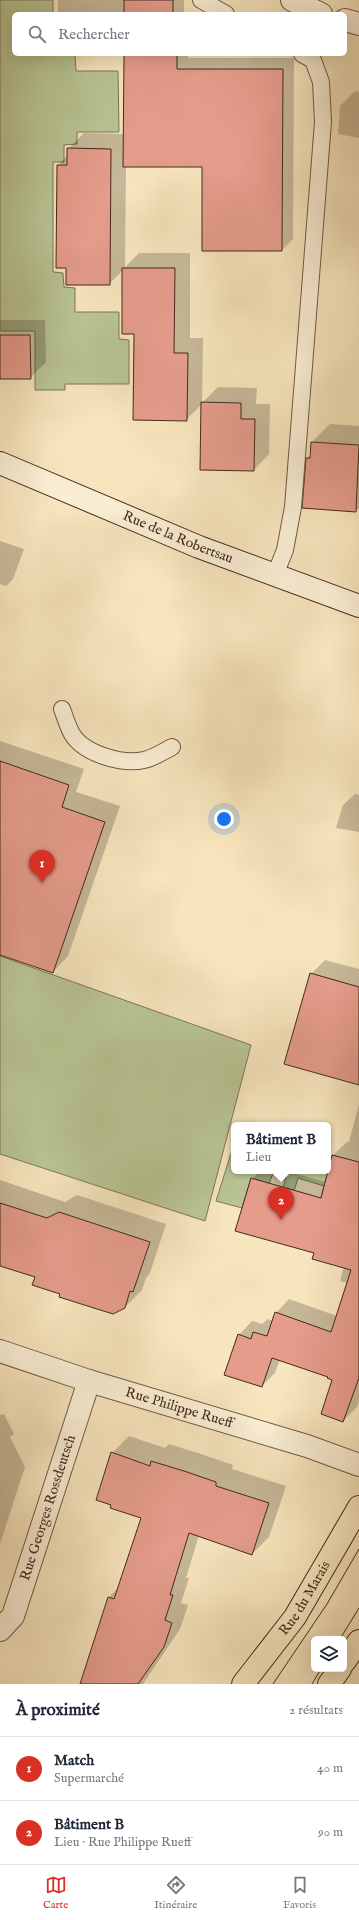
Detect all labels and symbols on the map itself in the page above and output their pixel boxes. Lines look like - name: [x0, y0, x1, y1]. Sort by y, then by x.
- street label: Rue de la Robertsau: [120, 507, 236, 568]
- your location: [214, 809, 234, 829]
- pin: 1: [29, 850, 55, 883]
- pin: 2: [268, 1187, 294, 1220]
- street label: Rue Philippe Rueff: [123, 1383, 237, 1433]
- street label: Rue Georges Rossdeutsch: [16, 1432, 80, 1583]
- street label: Rue du Marais: [275, 1558, 335, 1639]

